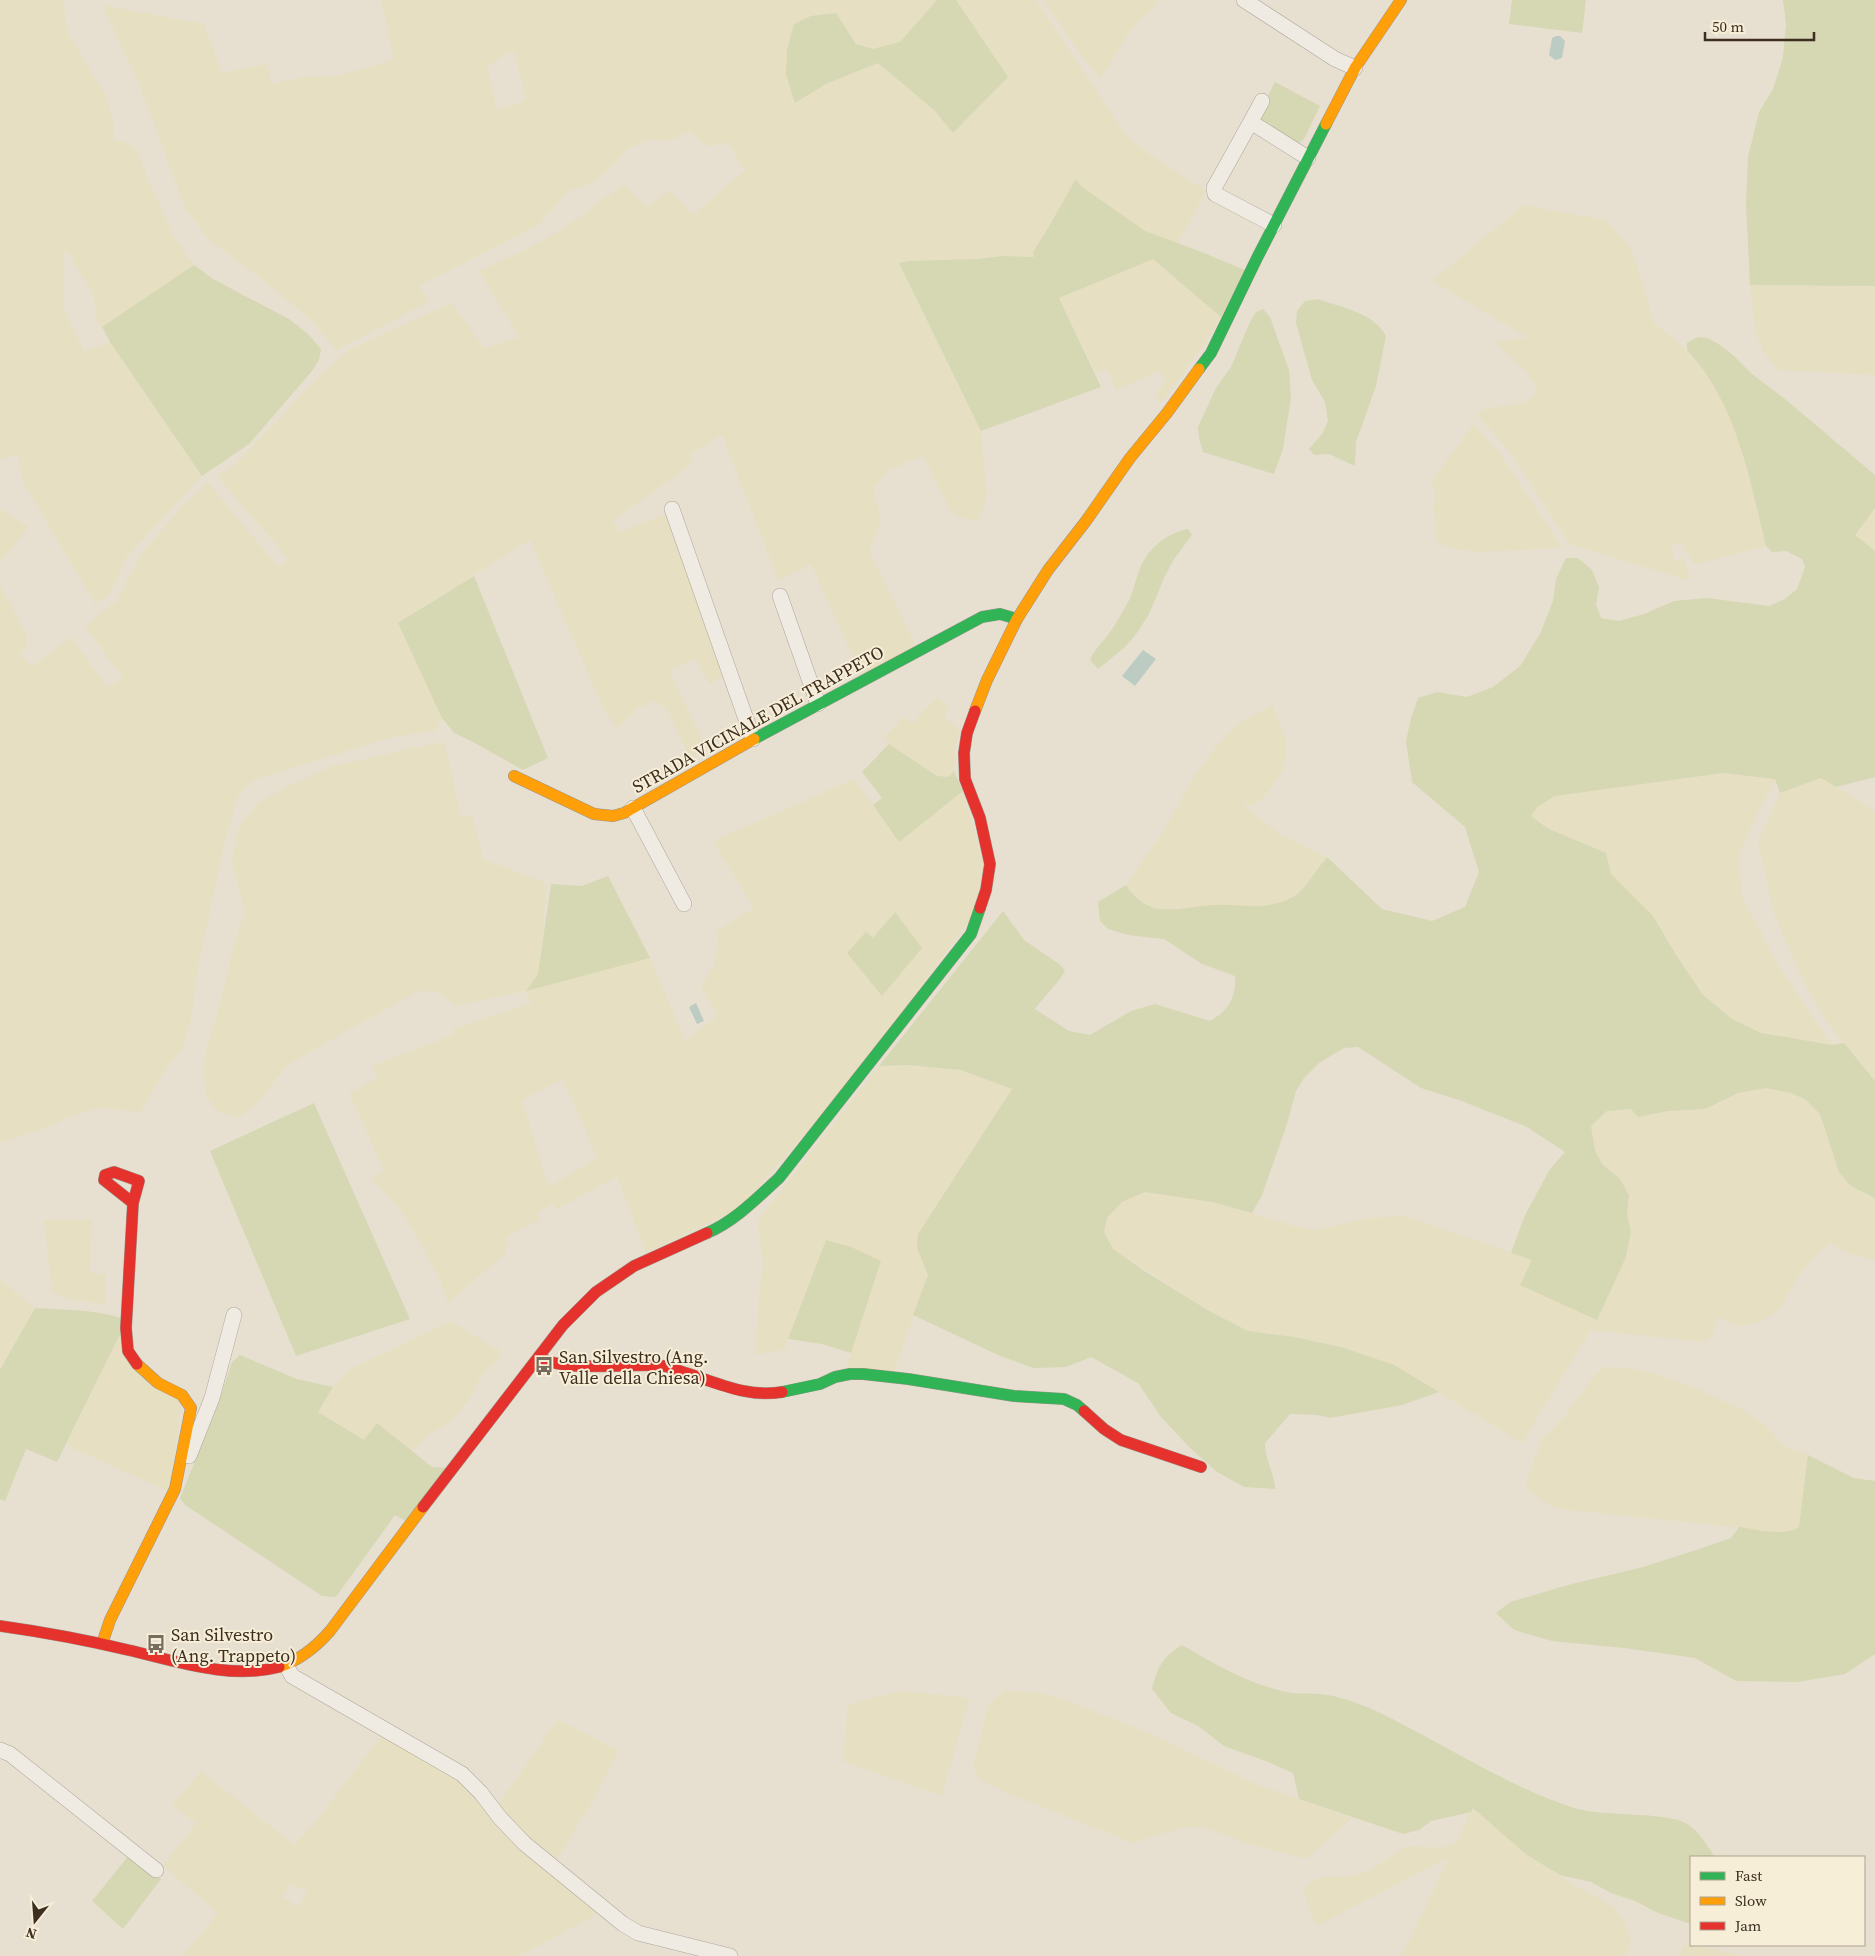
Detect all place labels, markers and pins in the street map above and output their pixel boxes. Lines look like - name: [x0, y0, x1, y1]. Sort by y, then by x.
- place label: San Silvestro (Ang. Valle della Chiesa): [559, 1344, 708, 1390]
- bus stop icon: San Silvestro (Ang. Valle della Chiesa): [533, 1355, 555, 1377]
- place label: San Silvestro (Ang. Trappeto): [171, 1622, 296, 1668]
- bus stop icon: San Silvestro (Ang. Trappeto): [145, 1633, 167, 1655]

